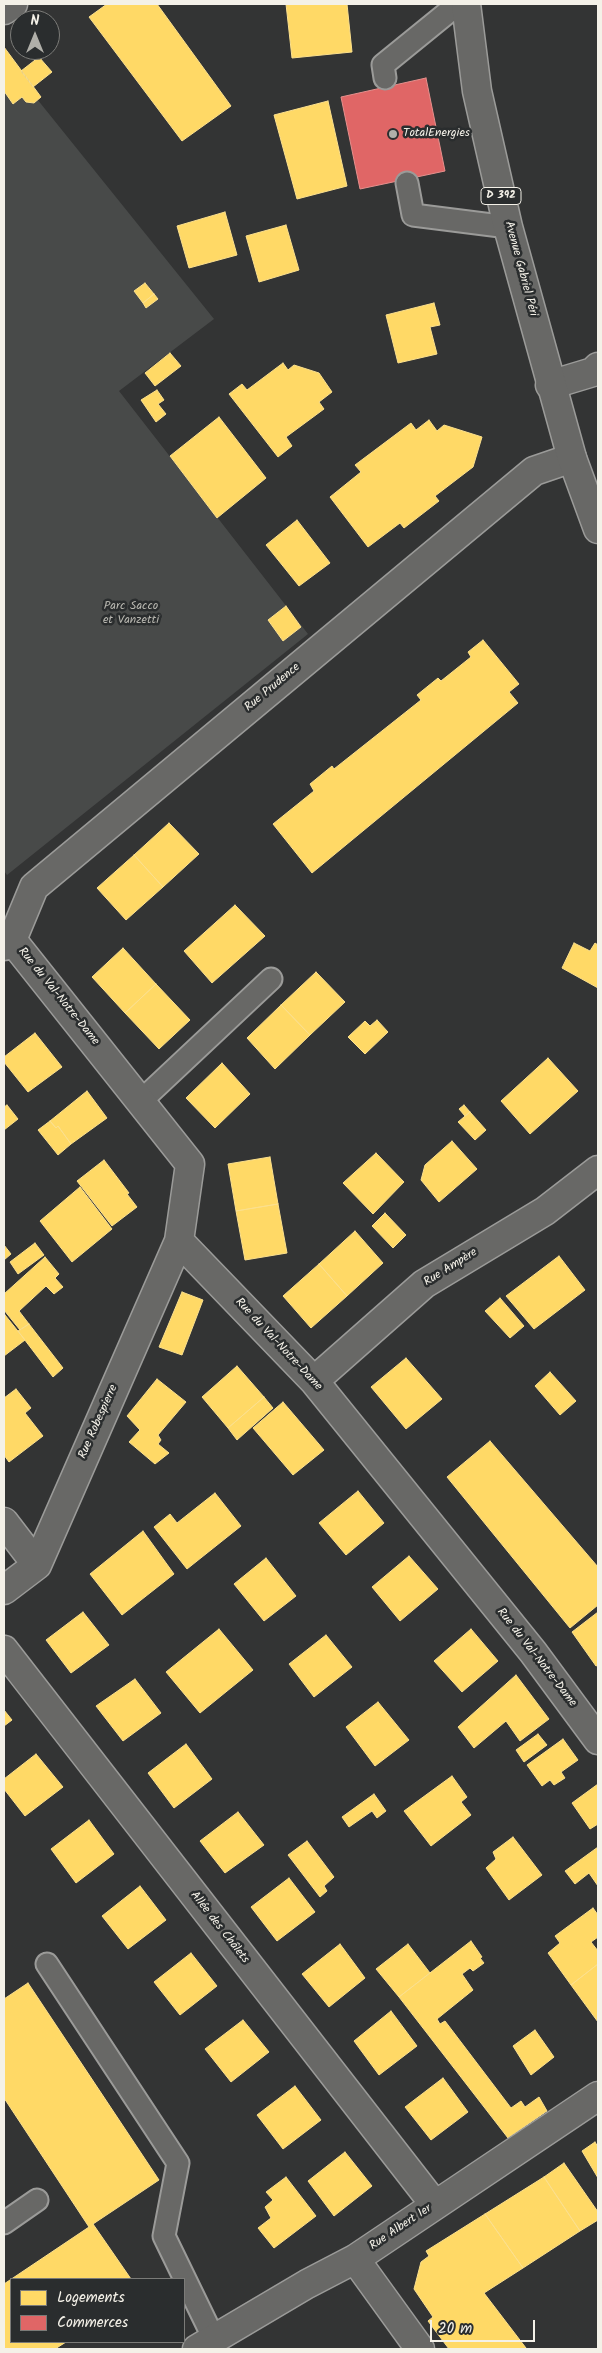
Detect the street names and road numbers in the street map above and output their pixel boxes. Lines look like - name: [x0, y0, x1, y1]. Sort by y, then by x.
- road number: D 392: [481, 188, 521, 205]
- street label: Avenue Gabriel Péri: [500, 220, 540, 318]
- street label: Rue Prudence: [242, 661, 304, 715]
- street label: Rue du Val-Notre-Dame: [14, 945, 102, 1049]
- street label: Rue Ampère: [422, 1246, 480, 1290]
- street label: Rue du Val-Notre-Dame: [231, 1296, 325, 1394]
- street label: Rue Robespierre: [76, 1383, 122, 1461]
- street label: Rue du Val-Notre-Dame: [493, 1606, 579, 1710]
- street label: Allée des Châlets: [186, 1889, 252, 1967]
- street label: Rue Albert 1er: [367, 2202, 435, 2254]

